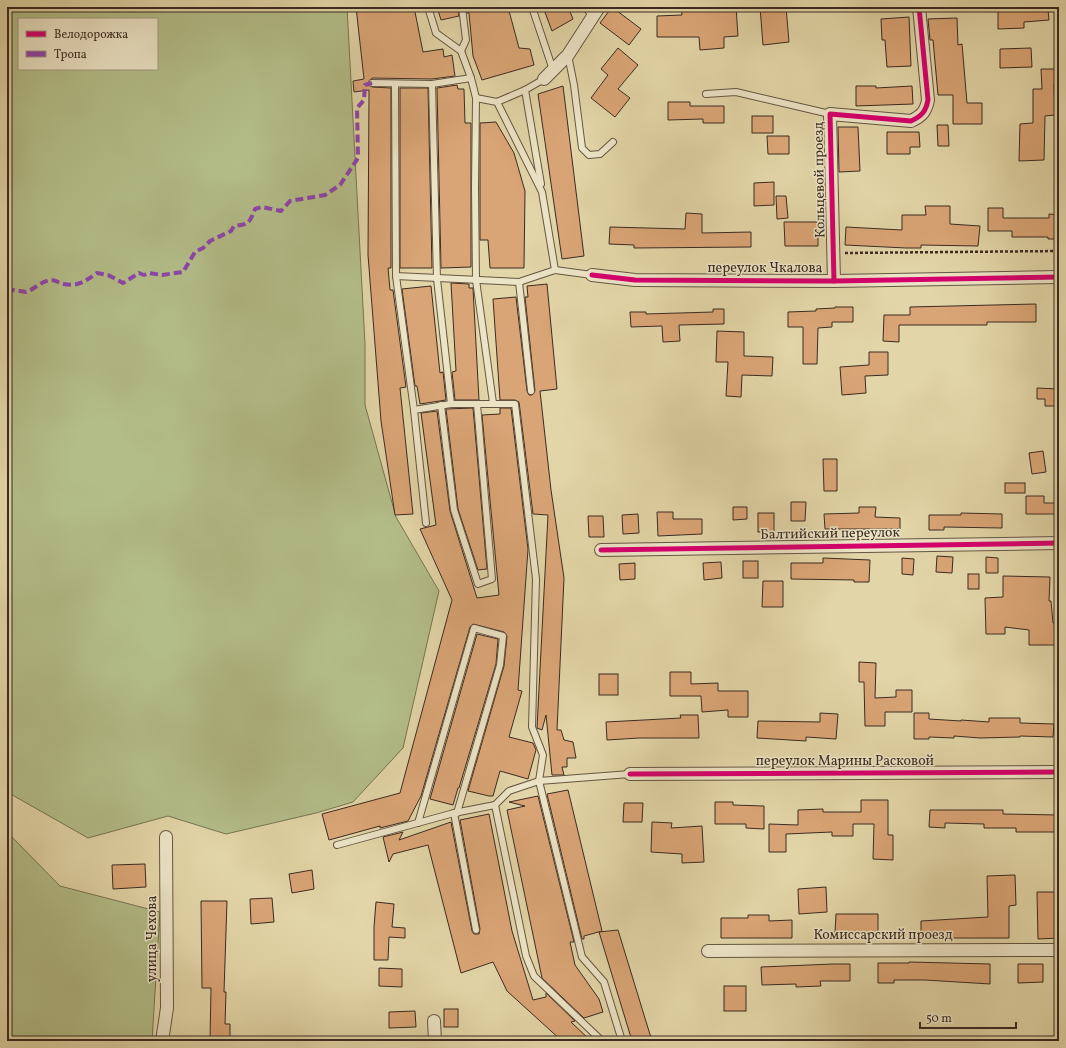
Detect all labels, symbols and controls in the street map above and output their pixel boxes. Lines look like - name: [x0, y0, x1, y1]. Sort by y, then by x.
- legend: [18, 18, 158, 70]
- text: Велодорожка: [54, 27, 128, 43]
- text: Тропа: [54, 47, 87, 63]
- street label: Кольцевой проезд: [809, 122, 831, 238]
- street label: переулок Чкалова: [707, 259, 823, 278]
- street label: Балтийский переулок: [760, 523, 901, 545]
- street label: переулок Марины Расковой: [756, 752, 935, 771]
- street label: улица Чехова: [143, 896, 162, 982]
- street label: Комиссарский проезд: [813, 926, 953, 945]
- scale bar: [920, 1004, 1016, 1030]
- text: 50 m: [926, 1011, 952, 1027]

